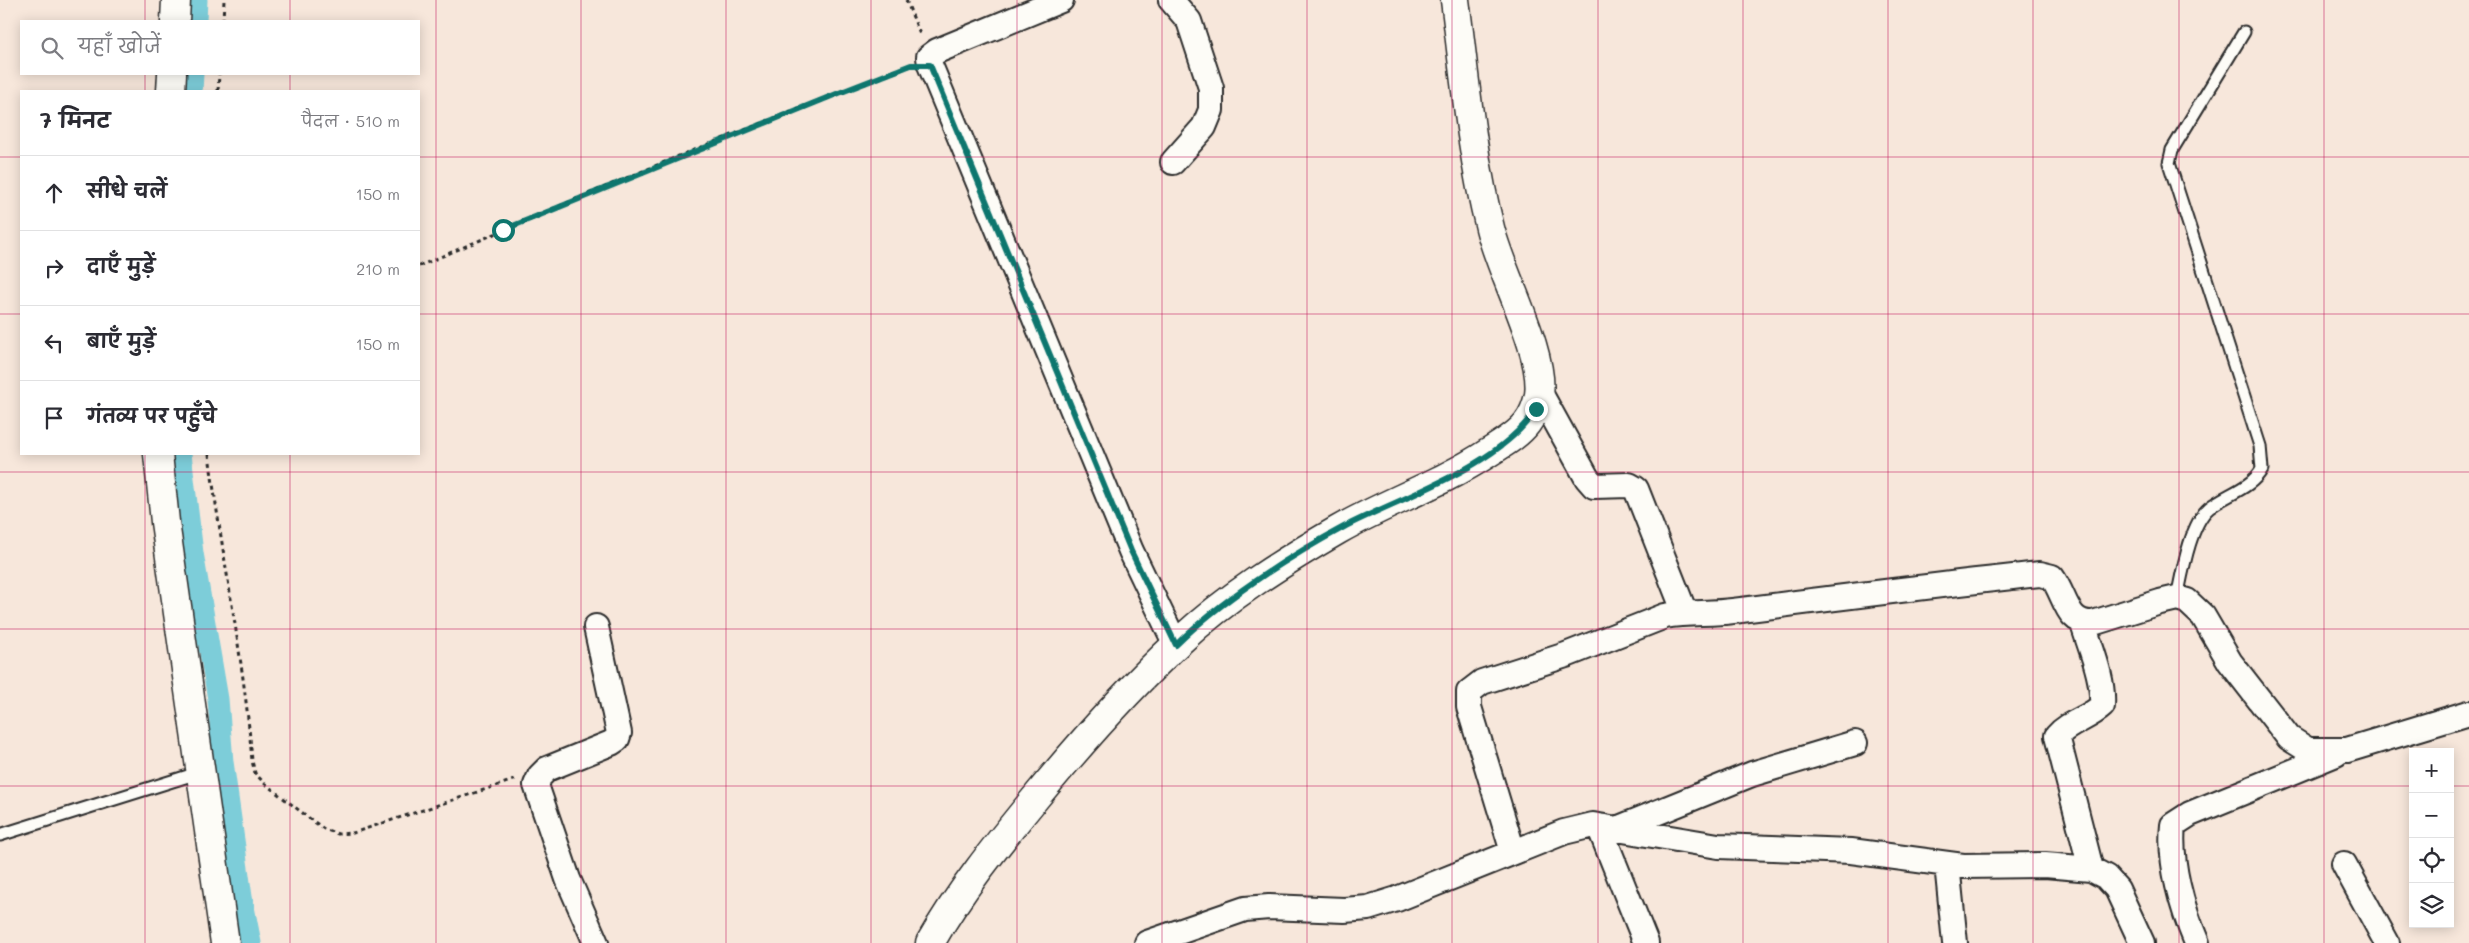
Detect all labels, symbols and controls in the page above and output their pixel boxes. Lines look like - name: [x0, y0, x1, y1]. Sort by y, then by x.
- search box: [20, 20, 420, 75]
- text: यहाँ खोजें: [78, 33, 161, 58]
- icon: search: [38, 34, 66, 62]
- text: 7 मिनट: [40, 106, 110, 133]
- text: पैदल · 510 m: [302, 110, 400, 131]
- text: सीधे चलें: [87, 178, 167, 203]
- icon: ahead: [40, 179, 68, 207]
- text: 150 m: [356, 183, 400, 204]
- route start: [492, 219, 515, 242]
- text: दाएँ मुड़ें: [87, 253, 155, 278]
- icon: right: [40, 254, 68, 282]
- text: 210 m: [356, 258, 400, 279]
- text: बाएँ मुड़ें: [87, 328, 156, 353]
- icon: left: [40, 329, 68, 357]
- text: 150 m: [356, 333, 400, 354]
- route end: [1525, 398, 1548, 421]
- text: गंतव्य पर पहुँचे: [87, 403, 216, 428]
- icon: arrive: [40, 404, 68, 432]
- map controls: [2409, 748, 2454, 928]
- button: +: [2409, 748, 2454, 793]
- button: −: [2409, 793, 2454, 838]
- button: locate: [2409, 838, 2454, 883]
- button: layers: [2409, 883, 2454, 928]

